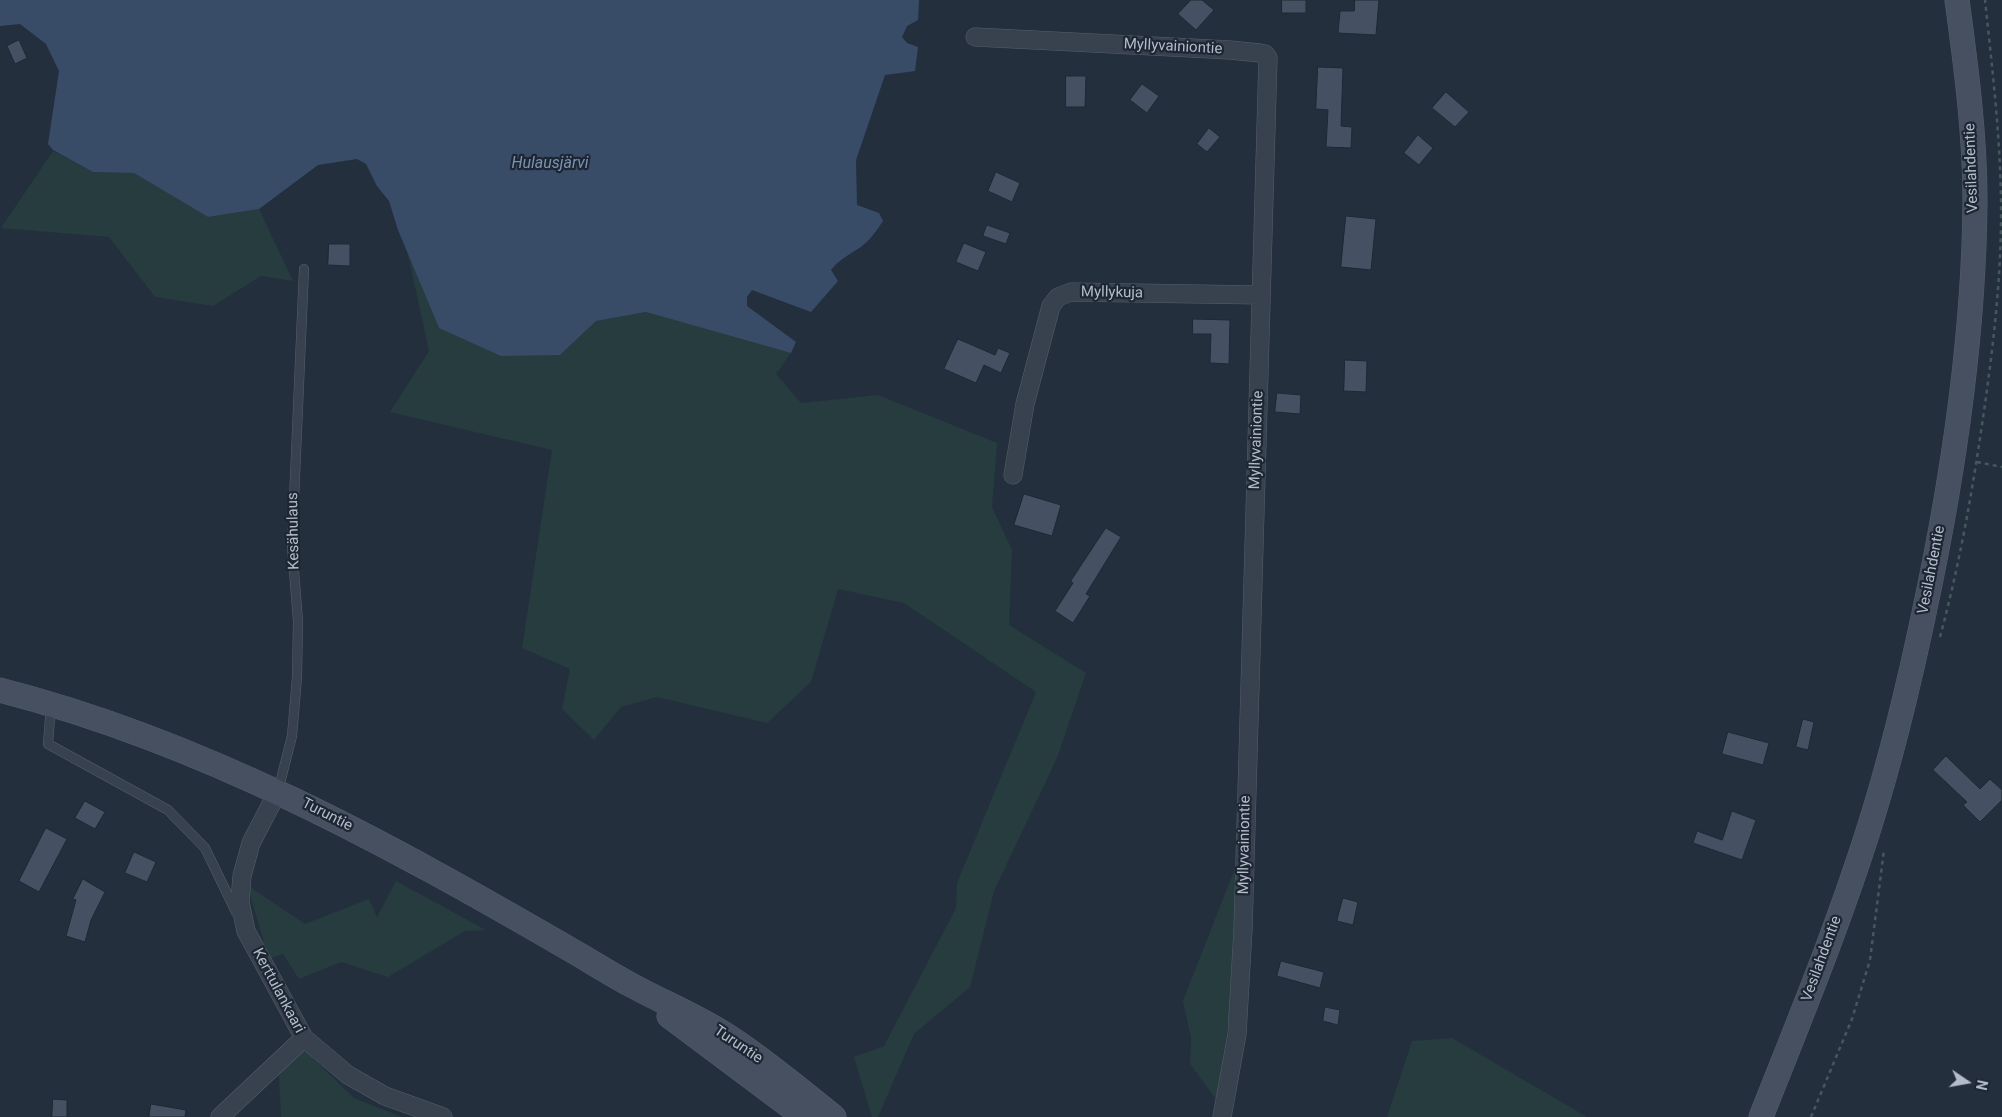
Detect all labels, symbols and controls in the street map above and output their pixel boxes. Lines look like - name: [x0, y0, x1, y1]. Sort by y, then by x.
- street label: Myllyvainiontie: [1123, 35, 1223, 59]
- street label: Vesilahdentie: [1961, 123, 1983, 213]
- water label: Hulausjärvi: [511, 154, 589, 174]
- street label: Myllykuja: [1081, 283, 1143, 303]
- street label: Myllyvainiontie: [1246, 390, 1268, 490]
- street label: Kesähulaus: [284, 492, 304, 570]
- street label: Vesilahdentie: [1915, 524, 1949, 616]
- street label: Turuntie: [299, 795, 355, 835]
- street label: Myllyvainiontie: [1235, 795, 1255, 895]
- street label: Vesilahdentie: [1798, 914, 1846, 1004]
- street label: Kerttulankaari: [248, 946, 308, 1036]
- street label: Turuntie: [710, 1022, 766, 1068]
- north arrow: [1942, 1057, 1992, 1107]
- text: N: [1973, 1079, 1991, 1092]

